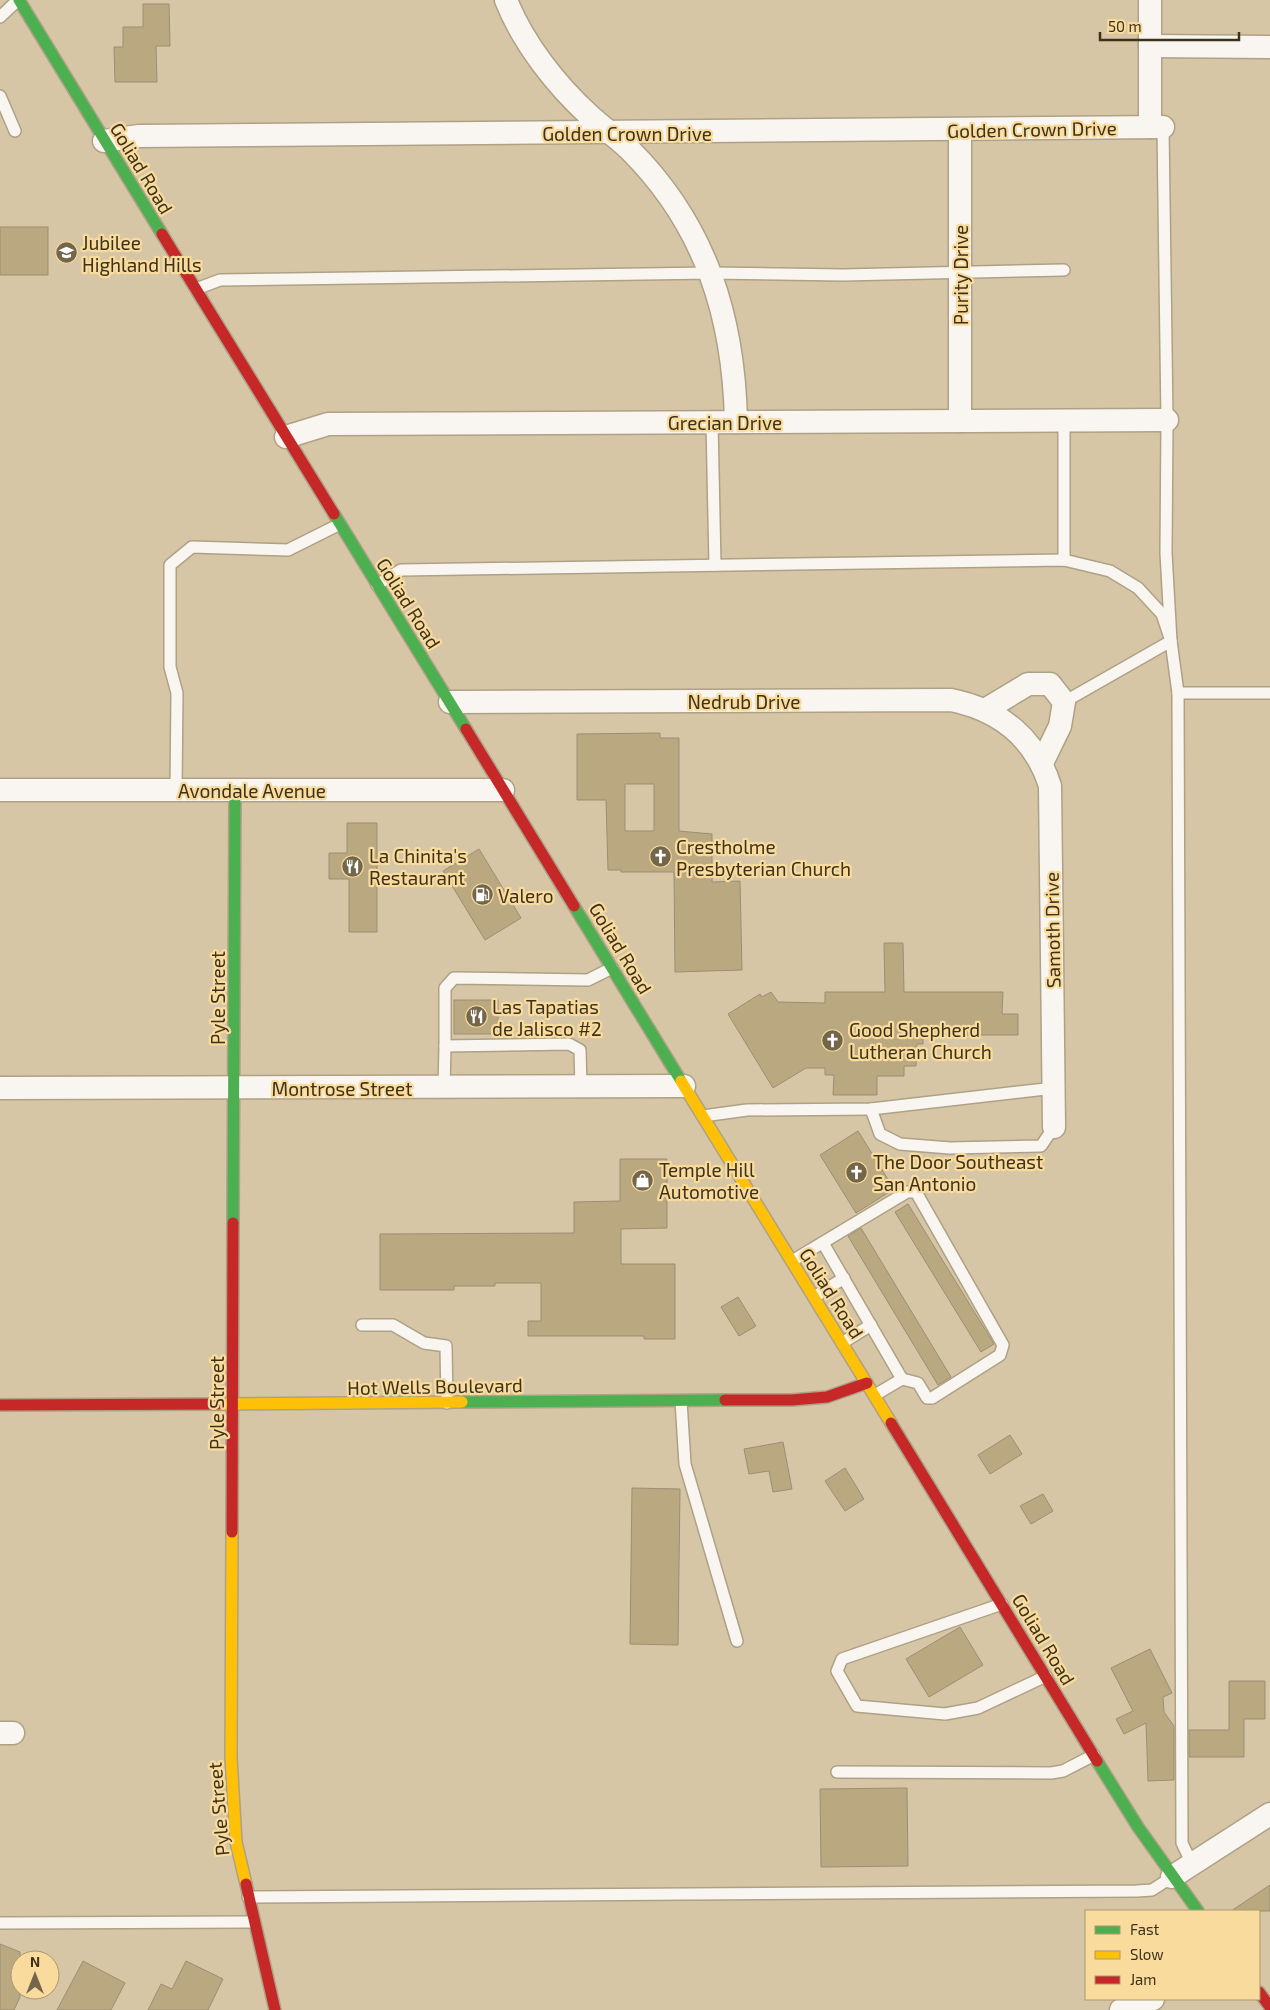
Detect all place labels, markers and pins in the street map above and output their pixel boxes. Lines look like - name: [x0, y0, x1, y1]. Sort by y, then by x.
- place label: Jubilee Highland Hills: [82, 231, 202, 276]
- school or university icon: Jubilee Highland Hills: [54, 241, 78, 265]
- place label: Crestholme Presbyterian Church: [676, 835, 851, 880]
- place label: La Chinita's Restaurant: [369, 844, 467, 889]
- church icon: Crestholme Presbyterian Church: [648, 845, 672, 869]
- restaurant icon: La Chinita's Restaurant: [341, 854, 365, 878]
- fuel station icon: Valero: [470, 883, 494, 907]
- place label: Valero: [498, 884, 553, 907]
- place label: Las Tapatias de Jalisco #2: [492, 995, 602, 1040]
- restaurant icon: Las Tapatias de Jalisco #2: [464, 1005, 488, 1029]
- place label: Good Shepherd Lutheran Church: [849, 1018, 992, 1063]
- church icon: Good Shepherd Lutheran Church: [821, 1028, 845, 1052]
- place label: The Door Southeast San Antonio: [873, 1150, 1043, 1195]
- place label: Temple Hill Automotive: [659, 1158, 759, 1203]
- church icon: The Door Southeast San Antonio: [845, 1160, 869, 1184]
- shop icon: Temple Hill Automotive: [631, 1168, 655, 1192]

